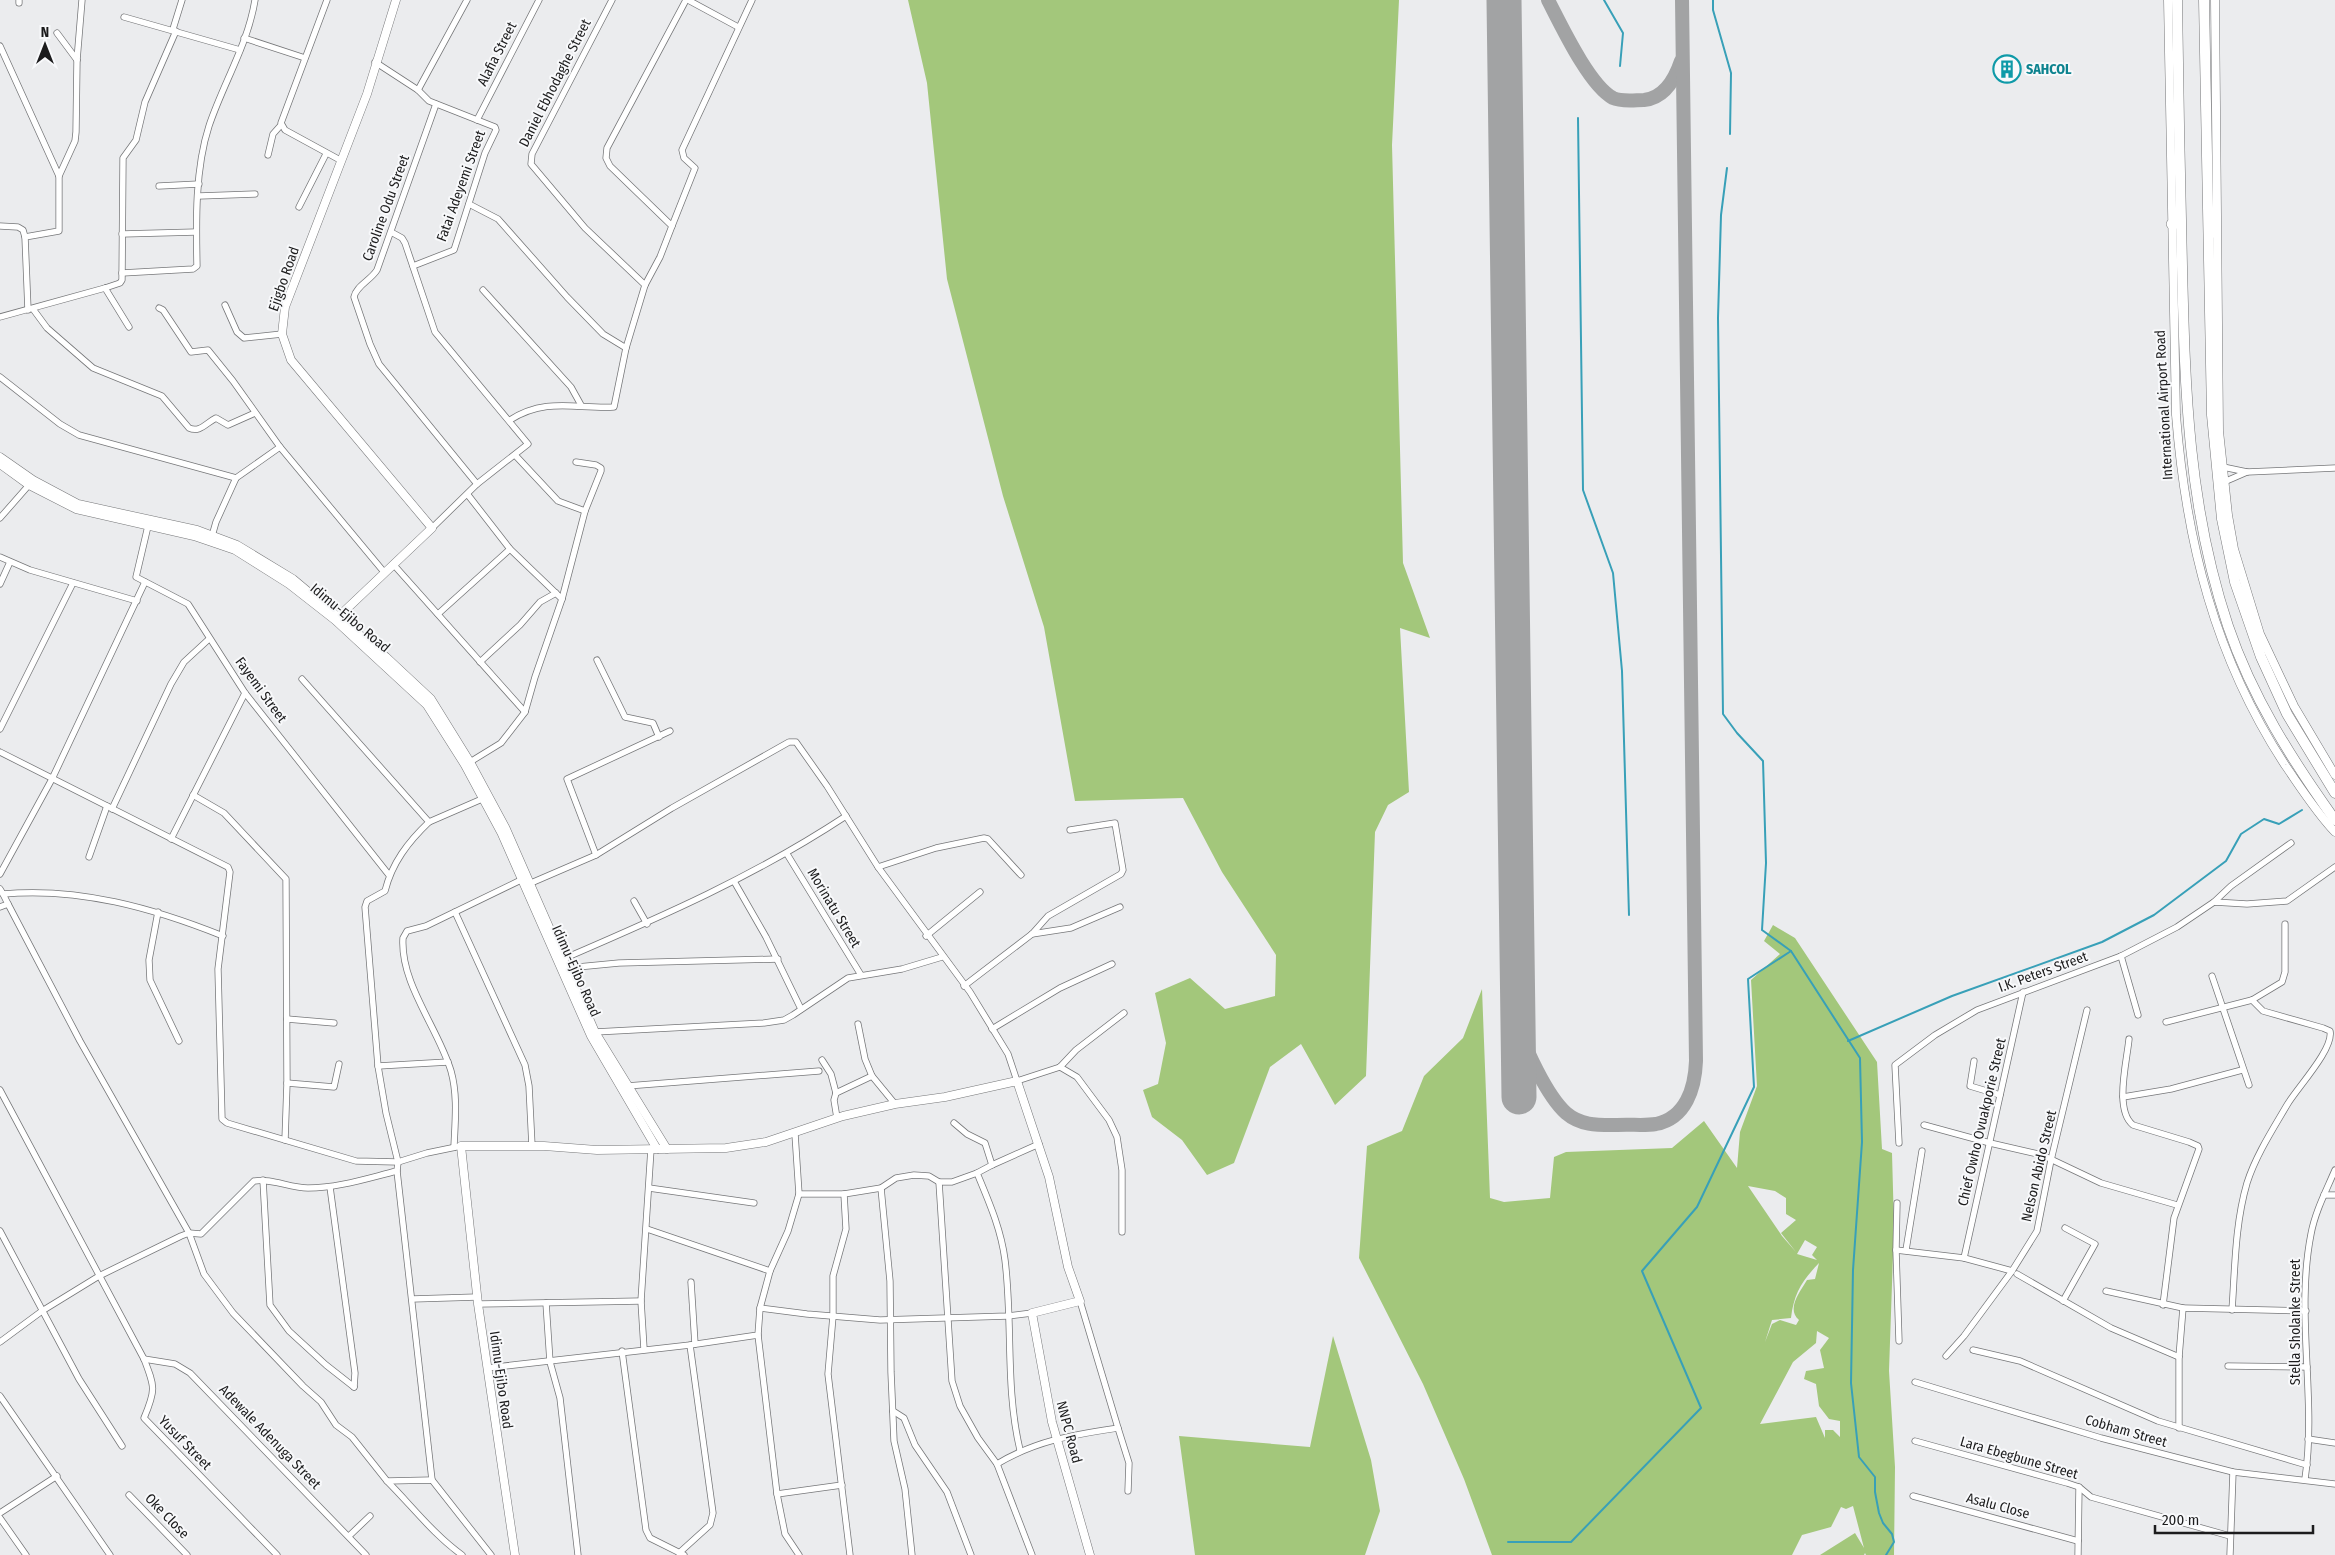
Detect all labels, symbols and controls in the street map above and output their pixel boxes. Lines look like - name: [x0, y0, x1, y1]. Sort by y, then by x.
- street label: Daniel Ebhodaghe Street: [515, 16, 595, 150]
- street label: Alafia Street: [474, 19, 521, 89]
- north arrow: [20, 20, 70, 70]
- text: N: [41, 24, 49, 41]
- building icon: SAHCOL: [1992, 54, 2022, 84]
- place label: SAHCOL: [2026, 61, 2072, 78]
- street label: Fatai Adeyemi Street: [433, 128, 489, 244]
- street label: Caroline Odu Street: [359, 152, 413, 263]
- street label: Ejigbo Road: [265, 244, 303, 314]
- street label: International Airport Road: [2152, 329, 2176, 481]
- street label: Idimu-Ejibo Road: [307, 580, 393, 656]
- street label: Fayemi Street: [231, 654, 291, 727]
- street label: Morinatu Street: [804, 865, 865, 951]
- street label: Idimu-Ejibo Road: [548, 922, 604, 1020]
- street label: I.K. Peters Street: [1996, 948, 2090, 996]
- street label: Chief Owho Ovuakporie Street: [1954, 1036, 2010, 1208]
- street label: Nelson Abido Street: [2018, 1108, 2060, 1223]
- street label: Stella Sholanke Street: [2287, 1258, 2304, 1385]
- street label: Idimu-Ejibo Road: [486, 1330, 516, 1430]
- street label: Adewale Adenuga Street: [216, 1381, 325, 1493]
- street label: NNPC Road: [1053, 1399, 1085, 1465]
- street label: Cobham Street: [2083, 1411, 2169, 1451]
- street label: Yusuf Street: [155, 1412, 215, 1474]
- street label: Lara Ebegbune Street: [1958, 1433, 2080, 1483]
- street label: Asalu Close: [1964, 1489, 2032, 1523]
- street label: Oke Close: [141, 1490, 193, 1542]
- scale bar: [2155, 1502, 2312, 1534]
- text: 200 m: [2162, 1511, 2199, 1529]

